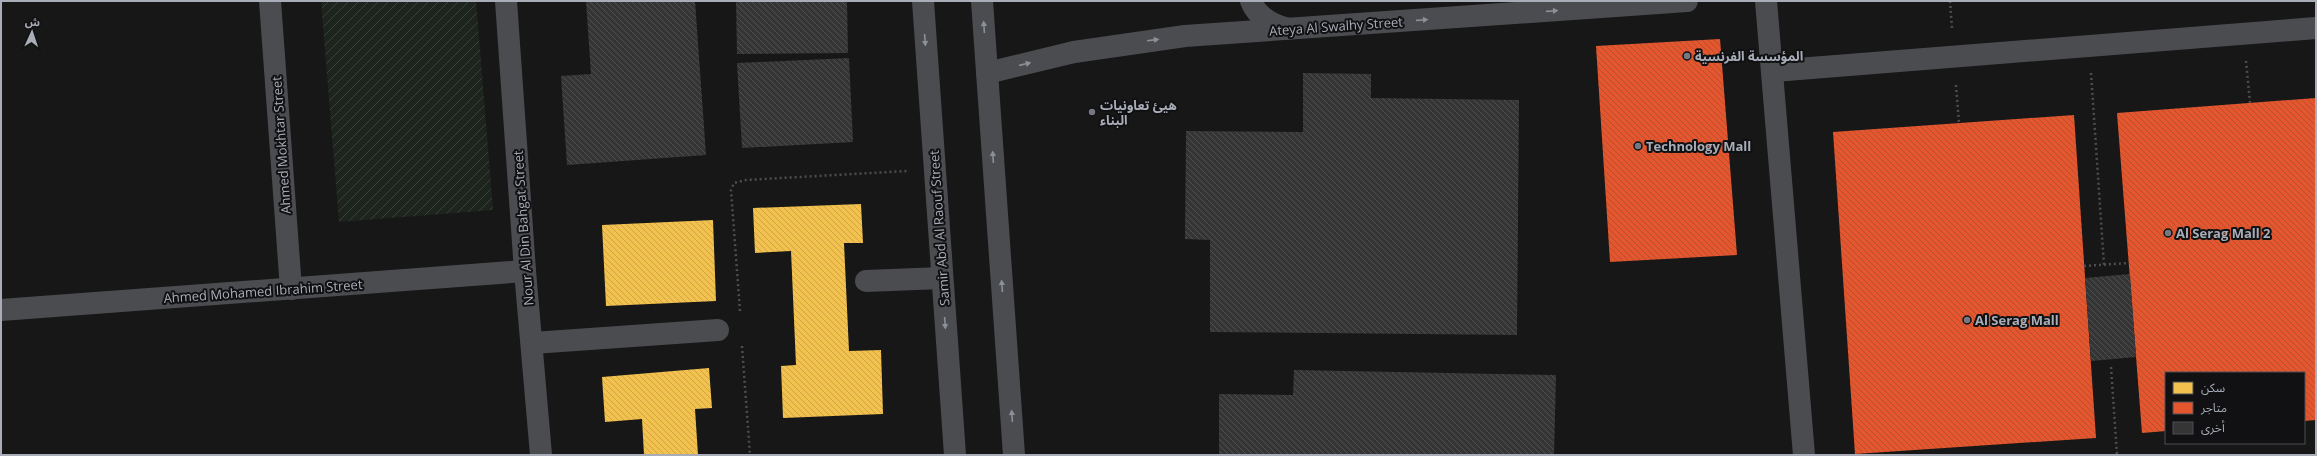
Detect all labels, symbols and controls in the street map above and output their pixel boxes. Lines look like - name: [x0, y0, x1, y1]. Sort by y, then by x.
- one-way arrow: [1546, 7, 1558, 14]
- north arrow: [12, 12, 52, 52]
- street label: Ateya Al Swalhy Street: [1269, 12, 1404, 40]
- text: ش: [25, 14, 40, 29]
- one-way arrow: [1416, 17, 1428, 24]
- one-way arrow: [981, 21, 988, 33]
- one-way arrow: [922, 34, 929, 46]
- one-way arrow: [1147, 37, 1159, 43]
- place label: المؤسسة الفرنسية: [1695, 47, 1803, 65]
- marker: المؤسسة الفرنسية: [1682, 51, 1692, 61]
- one-way arrow: [1019, 60, 1031, 66]
- street label: Ahmed Mokhtar Street: [267, 75, 295, 214]
- place label: هيئ تعاونيات البناء: [1100, 96, 1177, 129]
- marker: هيئ تعاونيات البناء: [1087, 107, 1097, 117]
- place label: Technology Mall: [1646, 137, 1751, 155]
- marker: Technology Mall: [1633, 141, 1643, 151]
- street label: Nour Al Din Bahgat Street: [509, 149, 537, 306]
- street label: Samir Abd Al Raouf Street: [925, 149, 953, 306]
- one-way arrow: [990, 151, 997, 163]
- place label: Al Serag Mall 2: [2176, 224, 2271, 242]
- marker: Al Serag Mall 2: [2163, 228, 2173, 238]
- street label: Ahmed Mohamed Ibrahim Street: [163, 275, 363, 307]
- one-way arrow: [999, 280, 1006, 292]
- place label: Al Serag Mall: [1975, 311, 2059, 329]
- marker: Al Serag Mall: [1962, 315, 1972, 325]
- one-way arrow: [942, 317, 949, 329]
- legend: [2165, 372, 2305, 444]
- text: سكن: [2201, 379, 2225, 396]
- text: متاجر: [2200, 399, 2227, 416]
- one-way arrow: [1008, 410, 1015, 422]
- text: أخرى: [2201, 419, 2225, 436]

